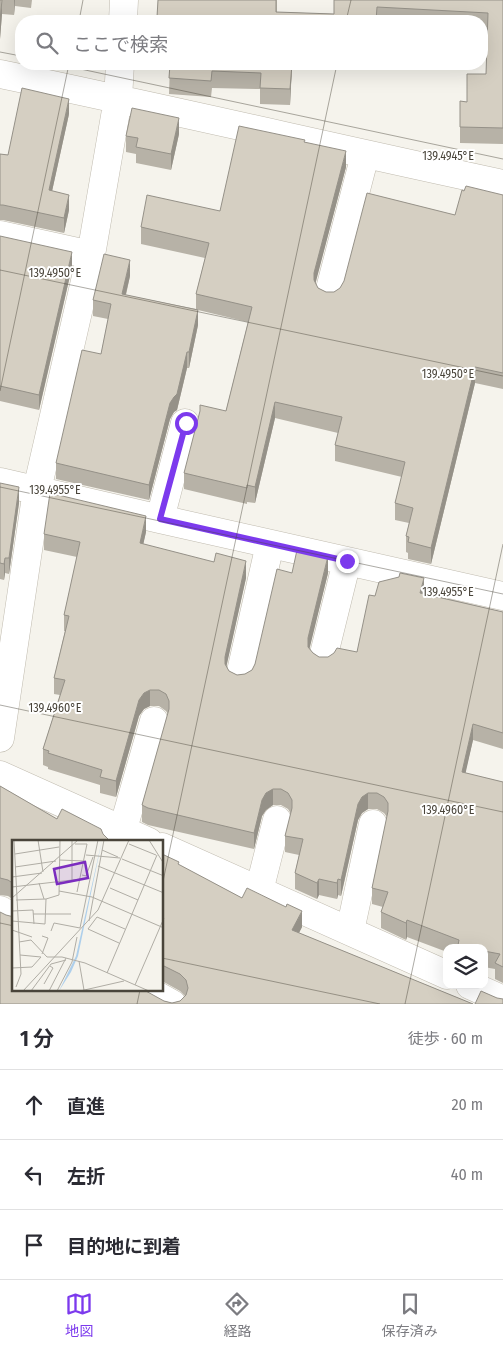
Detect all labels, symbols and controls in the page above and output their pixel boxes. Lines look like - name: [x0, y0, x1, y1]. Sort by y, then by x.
- search box: [15, 15, 488, 70]
- icon: search: [33, 29, 61, 57]
- text: ここで検索: [73, 33, 168, 56]
- text: 139.4945°E: [422, 149, 474, 163]
- text: 139.4950°E: [29, 266, 82, 280]
- text: 139.4950°E: [422, 367, 475, 381]
- route start: [175, 412, 198, 435]
- text: 139.4955°E: [29, 483, 81, 497]
- route end: [336, 550, 359, 573]
- text: 139.4955°E: [422, 585, 474, 599]
- text: 139.4960°E: [29, 701, 82, 715]
- text: 139.4960°E: [422, 803, 475, 817]
- inset map: [12, 840, 164, 992]
- map controls: [443, 944, 488, 989]
- button: layers: [443, 944, 488, 989]
- text: 1 分: [20, 1026, 54, 1052]
- text: 徒歩 · 60 m: [408, 1029, 483, 1048]
- icon: ahead: [20, 1091, 48, 1119]
- text: 直進: [67, 1095, 105, 1118]
- text: 20 m: [452, 1095, 483, 1114]
- icon: left: [20, 1161, 48, 1189]
- text: 左折: [67, 1165, 105, 1188]
- text: 40 m: [451, 1165, 483, 1184]
- icon: arrive: [20, 1231, 48, 1259]
- text: 目的地に到着: [67, 1235, 181, 1258]
- tab: 地図: [65, 1290, 93, 1340]
- tab: 経路: [223, 1290, 251, 1340]
- tab: 保存済み: [382, 1290, 438, 1340]

